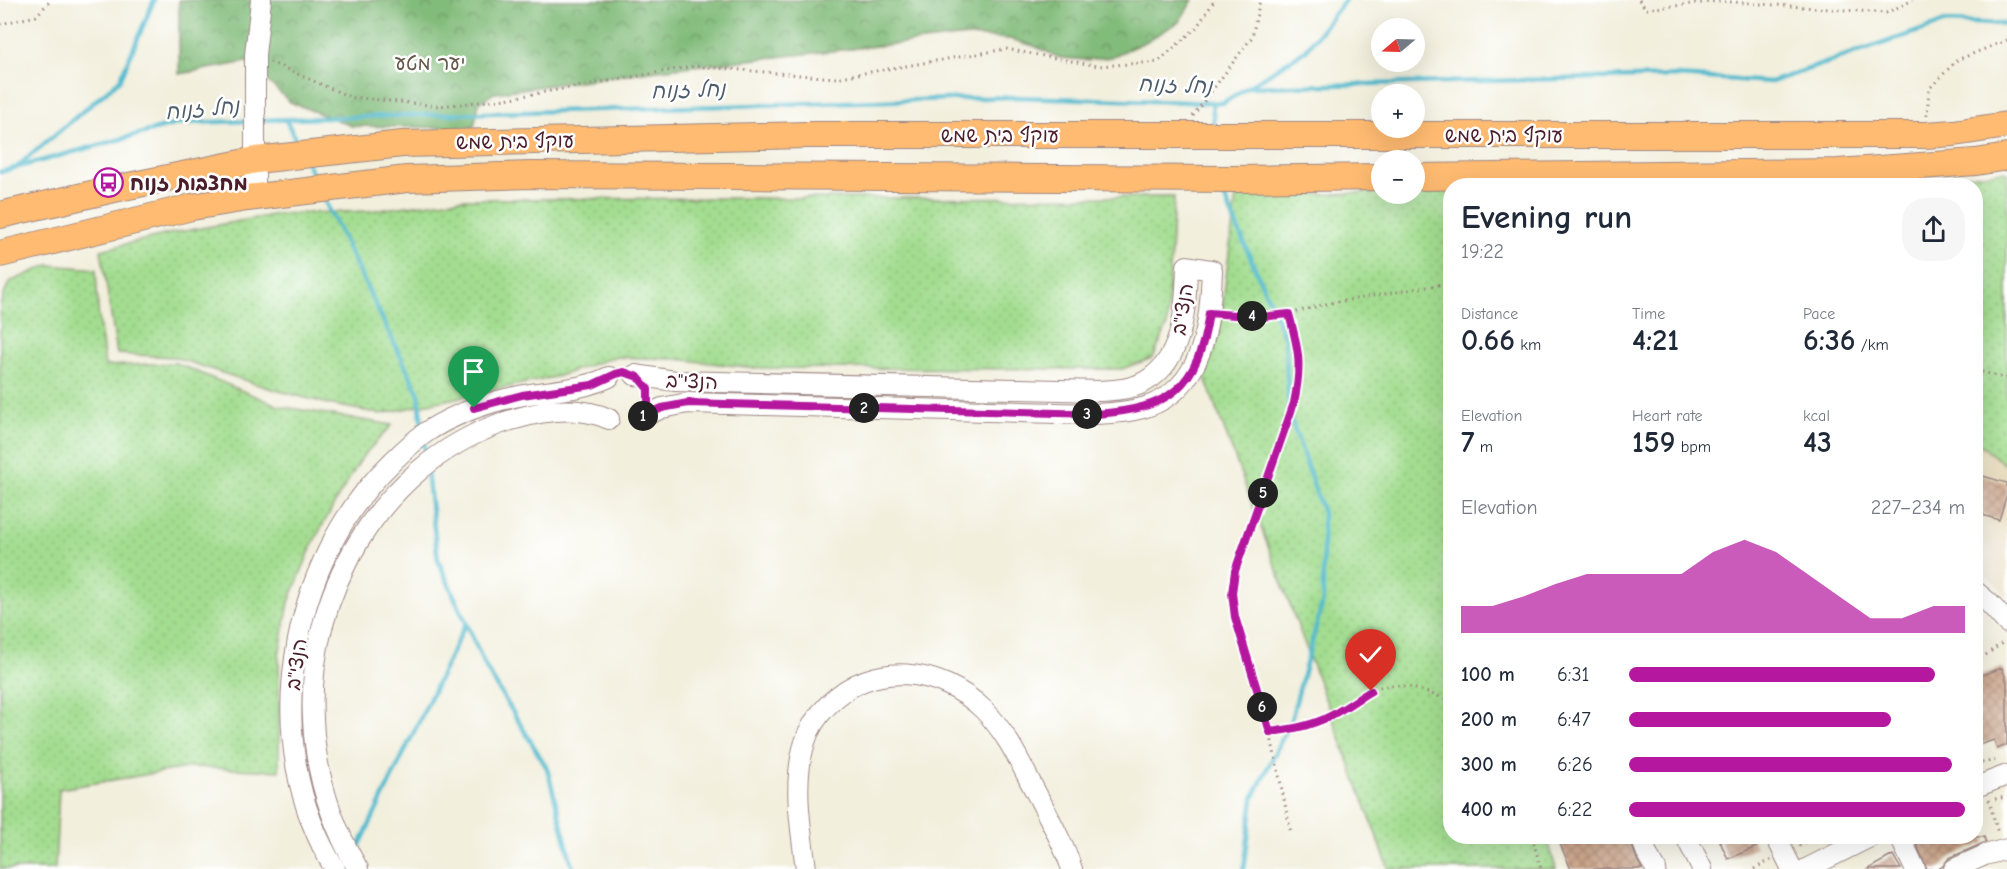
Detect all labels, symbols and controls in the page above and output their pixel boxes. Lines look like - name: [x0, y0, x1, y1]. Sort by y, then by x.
- north arrow: [1371, 18, 1425, 72]
- map controls: [1371, 18, 1425, 204]
- park label: יער מטע: [395, 52, 465, 75]
- water label: נחל זנוח: [1137, 72, 1214, 98]
- water label: נחל זנוח: [650, 77, 727, 103]
- button: +: [1371, 84, 1425, 138]
- water label: נחל זנוח: [164, 94, 242, 124]
- street label: עוקף בית שמש: [941, 124, 1059, 147]
- street label: עוקף בית שמש: [1445, 124, 1563, 147]
- street label: עוקף בית שמש: [456, 129, 574, 154]
- button: −: [1371, 150, 1425, 204]
- bus stop icon: מחצבות זנוח: [93, 167, 125, 199]
- place label: מחצבות זנוח: [130, 172, 248, 195]
- text: Evening run: [1461, 198, 1632, 236]
- button: share: [1902, 198, 1965, 261]
- text: 19:22: [1461, 240, 1504, 263]
- street label: הנצי"ב: [1167, 282, 1198, 337]
- pin: 4: [1237, 301, 1267, 331]
- text: Distance: [1461, 305, 1518, 323]
- text: Time: [1632, 305, 1665, 323]
- text: Pace: [1803, 305, 1835, 323]
- text: 4: [1248, 307, 1256, 325]
- text: 0.66: [1461, 323, 1515, 358]
- text: 4:21: [1632, 323, 1679, 358]
- text: 6:36: [1803, 323, 1855, 358]
- text: km: [1515, 336, 1541, 354]
- text: /km: [1855, 336, 1889, 354]
- pin: [448, 346, 499, 408]
- icon: arrive: [457, 355, 490, 388]
- street label: הנצי"ב: [666, 369, 718, 394]
- pin: 2: [849, 393, 879, 423]
- text: 2: [860, 399, 868, 417]
- pin: 3: [1072, 399, 1102, 429]
- pin: 1: [628, 401, 658, 431]
- text: 3: [1083, 405, 1091, 423]
- text: 1: [640, 407, 646, 425]
- text: Elevation: [1461, 407, 1522, 425]
- text: Heart rate: [1632, 407, 1703, 425]
- text: kcal: [1803, 407, 1830, 425]
- text: 7: [1461, 425, 1475, 460]
- text: 159: [1632, 425, 1675, 460]
- text: 43: [1803, 425, 1832, 460]
- text: m: [1475, 438, 1493, 456]
- text: bpm: [1675, 438, 1711, 456]
- pin: 5: [1248, 478, 1278, 508]
- text: 5: [1259, 484, 1267, 502]
- text: Elevation: [1461, 496, 1538, 519]
- text: 227–234 m: [1871, 496, 1965, 519]
- pin: [1345, 629, 1396, 691]
- street label: הנצי"ב: [281, 637, 312, 691]
- icon: check: [1354, 638, 1387, 671]
- text: 100 m: [1461, 663, 1515, 686]
- text: 6:31: [1557, 663, 1590, 686]
- pin: 6: [1247, 692, 1277, 722]
- text: 6: [1258, 698, 1266, 716]
- text: 200 m: [1461, 708, 1517, 731]
- text: 6:47: [1557, 708, 1591, 731]
- text: 300 m: [1461, 753, 1517, 776]
- text: 6:26: [1557, 753, 1593, 776]
- text: 400 m: [1461, 798, 1516, 821]
- text: 6:22: [1557, 798, 1592, 821]

